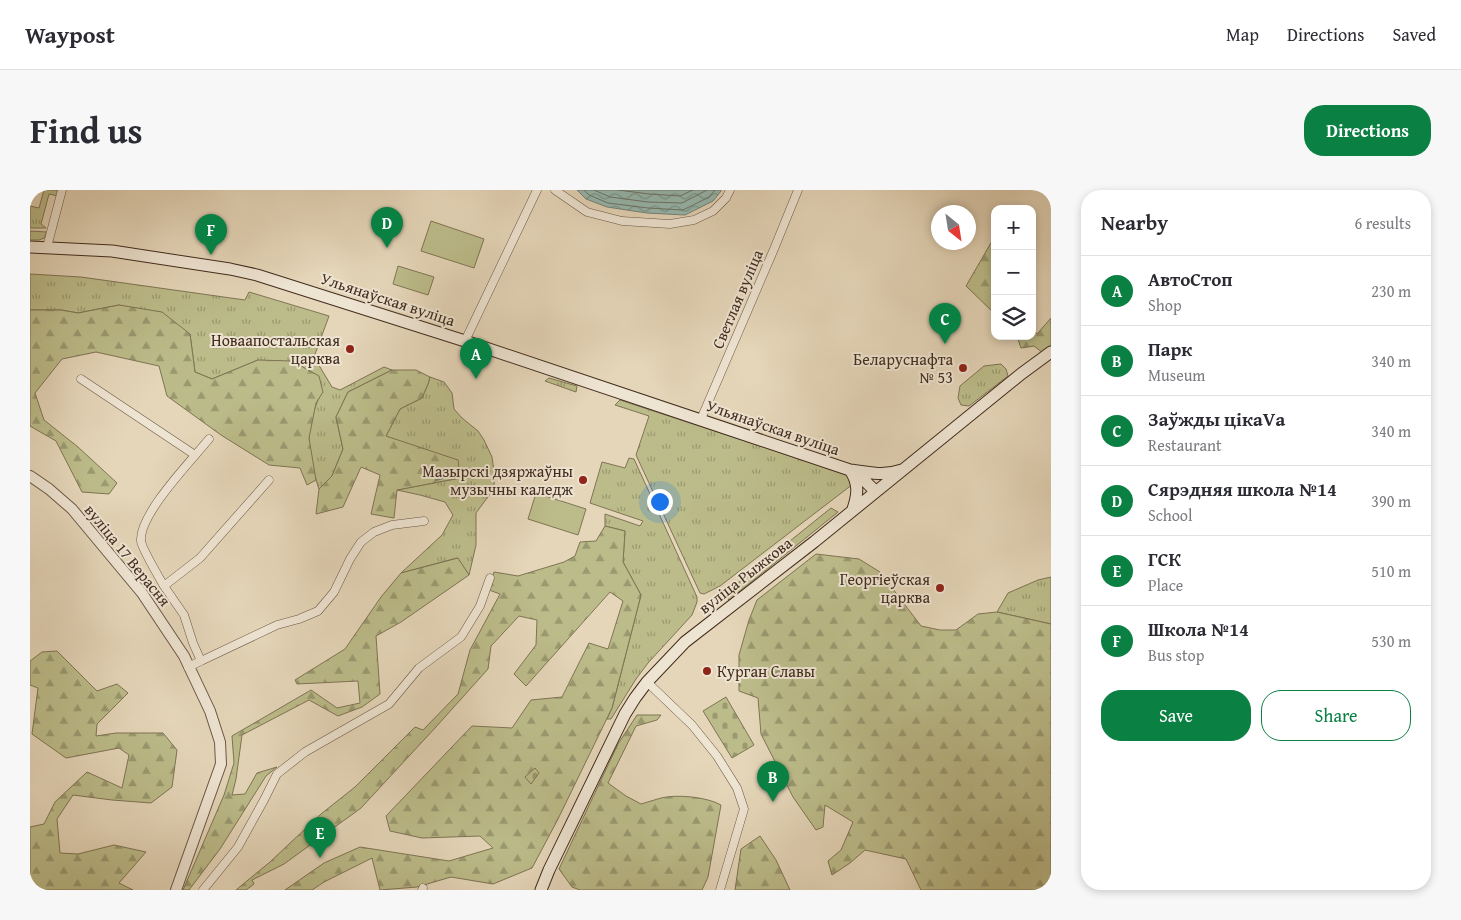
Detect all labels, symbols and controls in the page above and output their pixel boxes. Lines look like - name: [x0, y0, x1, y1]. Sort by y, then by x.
- text: Waypost: [25, 17, 115, 52]
- text: Map: [1226, 21, 1259, 48]
- text: Directions: [1287, 21, 1364, 48]
- text: Saved: [1392, 21, 1436, 48]
- text: Find us: [30, 105, 143, 156]
- button: Directions: [1304, 105, 1431, 156]
- north arrow: [931, 205, 976, 250]
- map controls: [991, 205, 1036, 340]
- button: +: [991, 205, 1036, 250]
- pin: D: [371, 207, 403, 248]
- text: Nearby: [1101, 207, 1168, 238]
- text: 6 results: [1354, 211, 1411, 235]
- pin: F: [195, 214, 227, 255]
- street label: Светлая вуліца: [705, 245, 769, 352]
- button: −: [991, 250, 1036, 295]
- text: АвтоСтоп: [1148, 265, 1233, 293]
- street label: Ульянаўская вуліца: [318, 266, 459, 332]
- text: A: [1112, 279, 1122, 303]
- text: 230 m: [1371, 279, 1411, 303]
- text: Shop: [1148, 293, 1182, 317]
- button: layers: [991, 295, 1036, 340]
- pin: C: [929, 303, 961, 344]
- place label: Новаапостальская царква: [211, 328, 340, 370]
- text: Парк: [1148, 335, 1192, 363]
- pin: A: [460, 338, 492, 379]
- marker: Новаапостальская царква: [344, 343, 356, 355]
- place label: Беларуснафта № 53: [853, 347, 953, 389]
- text: B: [1112, 349, 1122, 373]
- text: 340 m: [1371, 349, 1411, 373]
- marker: Беларуснафта № 53: [957, 362, 969, 374]
- text: Museum: [1148, 363, 1205, 387]
- street label: Ульянаўская вуліца: [703, 393, 843, 461]
- text: Заўжды цікаVа: [1148, 405, 1285, 433]
- text: C: [1112, 419, 1122, 443]
- text: 340 m: [1371, 419, 1411, 443]
- text: Restaurant: [1148, 433, 1222, 457]
- place label: Мазырскі дзяржаўны музычны каледж: [422, 459, 573, 501]
- marker: Мазырскі дзяржаўны музычны каледж: [577, 474, 589, 486]
- text: Сярэдняя школа №14: [1148, 475, 1337, 503]
- your location: [647, 489, 673, 515]
- text: D: [1112, 489, 1122, 513]
- text: 390 m: [1371, 489, 1411, 513]
- street label: вуліца 17 Верасня: [79, 499, 177, 611]
- text: School: [1148, 503, 1192, 527]
- street label: вуліца Рыжкова: [693, 531, 797, 619]
- text: ГСК: [1148, 545, 1181, 573]
- text: E: [1113, 559, 1121, 583]
- text: 510 m: [1371, 559, 1411, 583]
- place label: Георгіеўская царква: [840, 567, 930, 609]
- text: Place: [1148, 573, 1183, 597]
- marker: Георгіеўская царква: [934, 582, 946, 594]
- text: Школа №14: [1148, 615, 1249, 643]
- text: F: [1113, 629, 1121, 653]
- text: 530 m: [1371, 629, 1411, 653]
- text: Bus stop: [1148, 643, 1204, 667]
- place label: Курган Славы: [717, 659, 815, 683]
- marker: Курган Славы: [701, 665, 713, 677]
- button: Save: [1101, 690, 1251, 741]
- button: Share: [1261, 690, 1411, 741]
- pin: B: [757, 761, 789, 802]
- pin: E: [304, 817, 336, 858]

